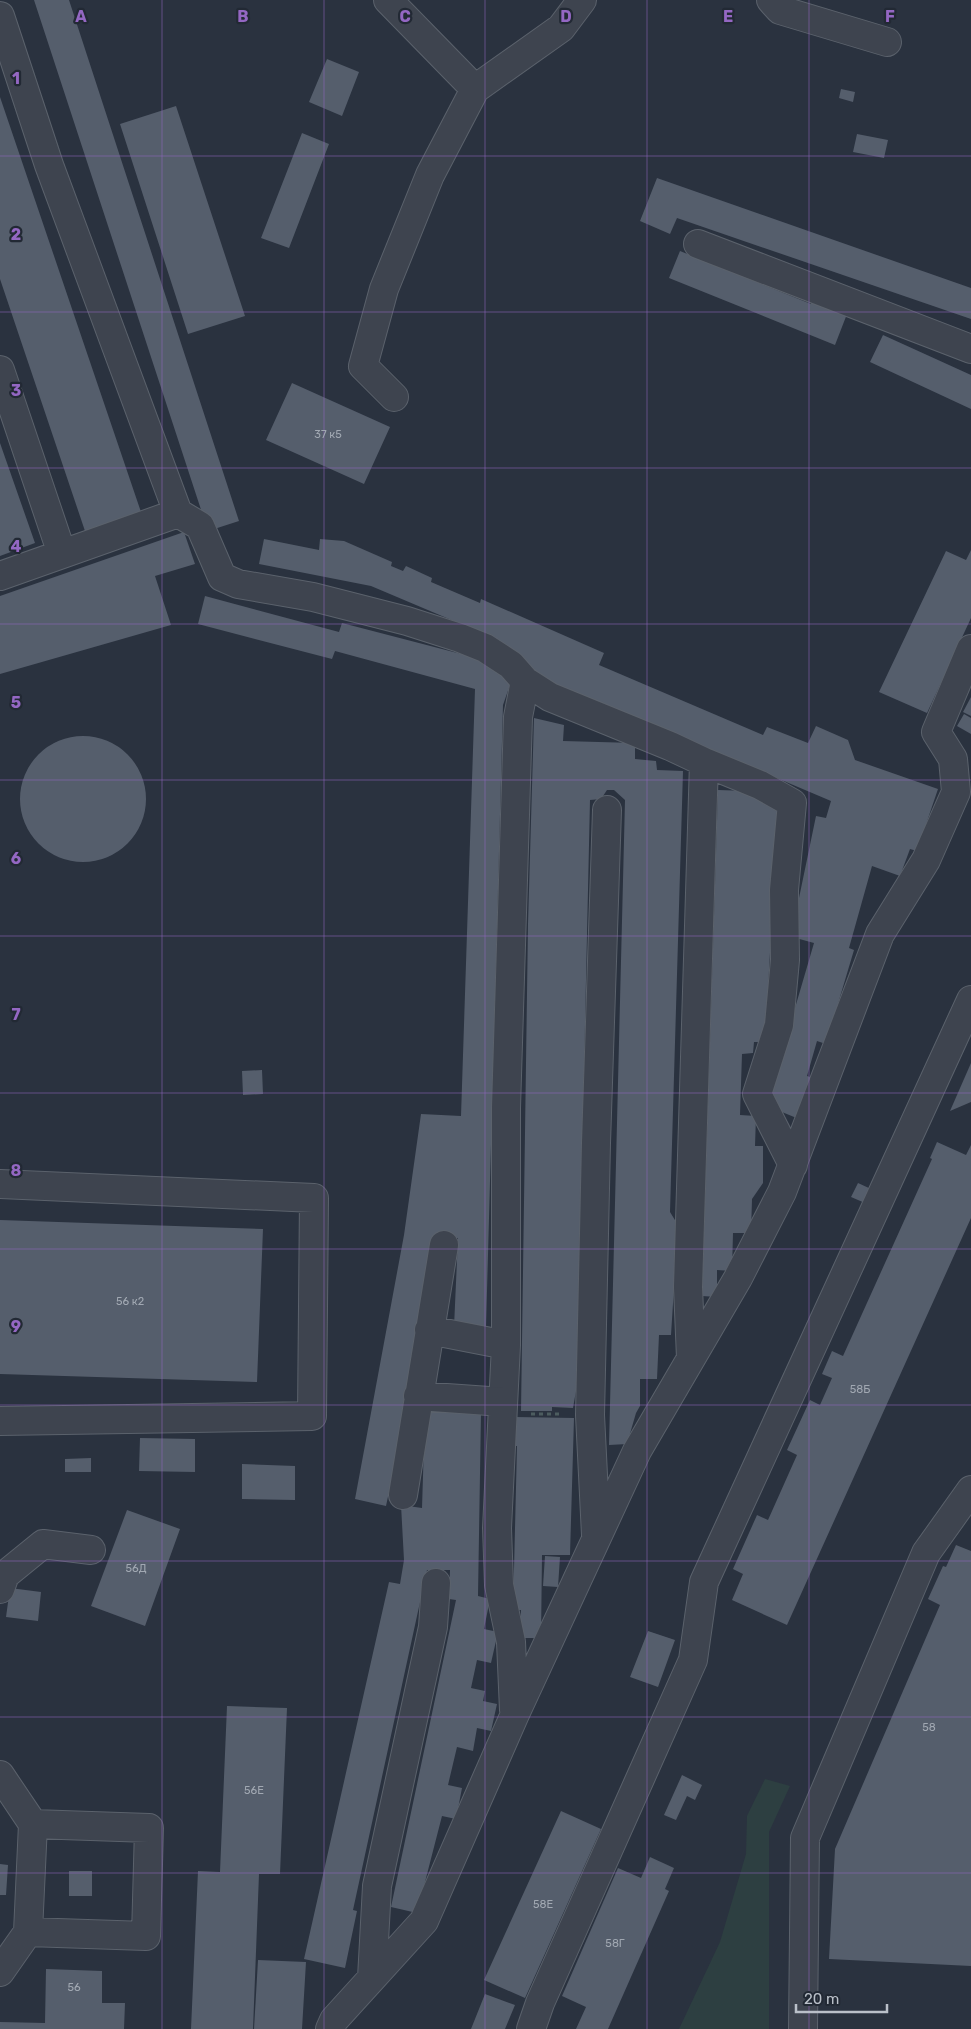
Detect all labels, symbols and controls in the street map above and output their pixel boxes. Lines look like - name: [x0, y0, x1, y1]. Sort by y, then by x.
- text: A: [75, 7, 87, 26]
- text: B: [237, 7, 249, 26]
- text: C: [399, 7, 411, 26]
- text: D: [560, 7, 572, 26]
- text: E: [723, 7, 733, 26]
- text: F: [885, 7, 895, 26]
- text: 1: [12, 69, 20, 88]
- text: 2: [11, 225, 21, 244]
- text: 3: [11, 381, 21, 400]
- house number: 37 к5: [314, 428, 342, 441]
- text: 4: [11, 537, 22, 556]
- text: 5: [11, 693, 21, 712]
- text: 6: [11, 849, 21, 868]
- text: 7: [11, 1005, 21, 1024]
- text: 8: [11, 1161, 22, 1180]
- house number: 56 к2: [116, 1295, 144, 1308]
- text: 9: [11, 1317, 21, 1336]
- house number: 58Б: [850, 1383, 870, 1396]
- house number: 56Д: [126, 1562, 147, 1575]
- house number: 58: [922, 1721, 936, 1734]
- house number: 56Е: [244, 1784, 264, 1797]
- house number: 58Е: [533, 1898, 553, 1911]
- house number: 58Г: [605, 1937, 625, 1950]
- house number: 56: [67, 1981, 81, 1994]
- scale bar: [796, 1982, 887, 2014]
- text: 20 m: [804, 1990, 839, 2008]

